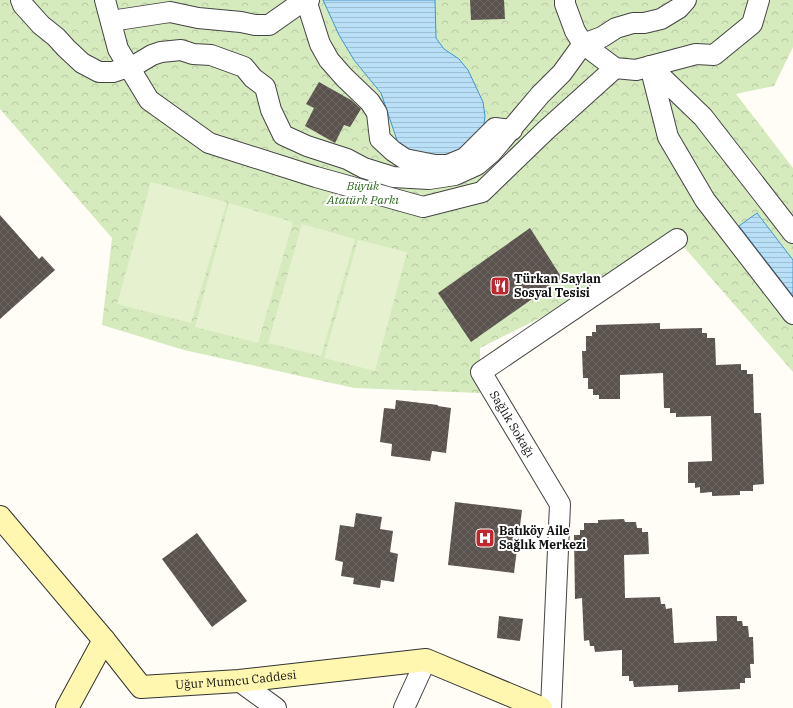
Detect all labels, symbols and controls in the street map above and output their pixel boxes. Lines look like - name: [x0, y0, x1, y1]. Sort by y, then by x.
- park label: Büyük Atatürk Parkı: [326, 178, 399, 207]
- place label: Türkan Saylan Sosyal Tesisi: [514, 271, 601, 300]
- restaurant icon: Türkan Saylan Sosyal Tesisi: [489, 275, 511, 297]
- street label: Sağlık Sokağı: [487, 388, 538, 460]
- place label: Batıköy Aile Sağlık Merkezi: [499, 523, 586, 552]
- hospital icon: Batıköy Aile Sağlık Merkezi: [474, 527, 496, 549]
- street label: Uğur Mumcu Caddesi: [175, 667, 297, 692]

